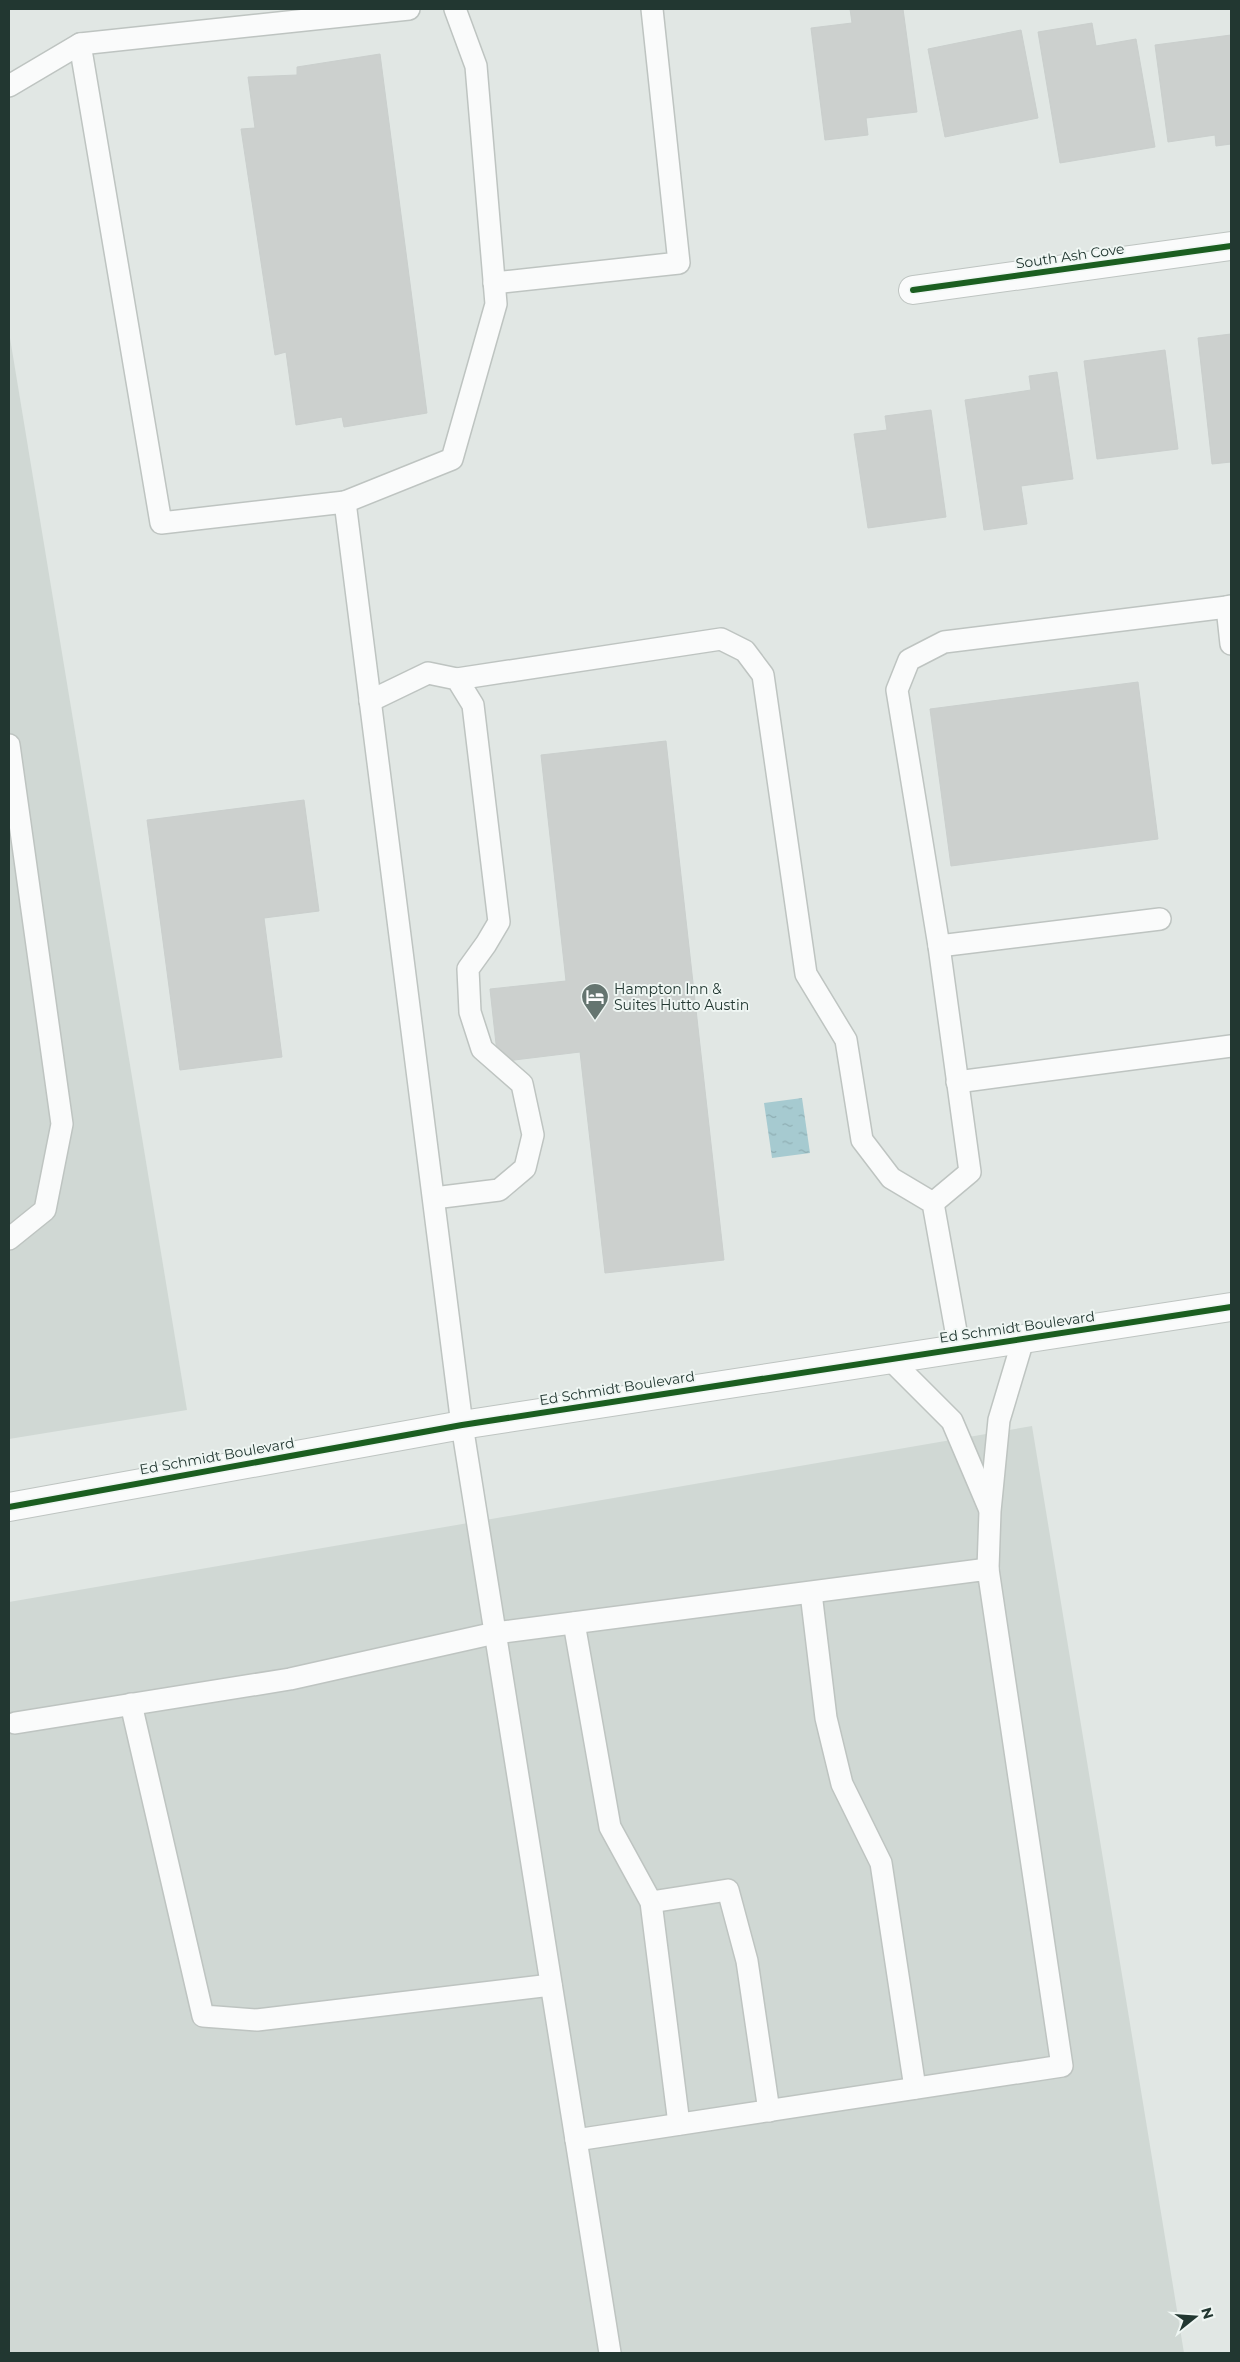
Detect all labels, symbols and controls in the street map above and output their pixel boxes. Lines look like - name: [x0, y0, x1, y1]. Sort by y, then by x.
- street label: South Ash Cove: [1014, 239, 1126, 273]
- place label: Hampton Inn & Suites Hutto Austin: [614, 980, 749, 1014]
- hotel icon: Hampton Inn & Suites Hutto Austin: [580, 982, 610, 1021]
- street label: Ed Schmidt Boulevard: [938, 1307, 1096, 1347]
- street label: Ed Schmidt Boulevard: [538, 1367, 696, 1409]
- street label: Ed Schmidt Boulevard: [138, 1434, 296, 1478]
- north arrow: [1170, 2292, 1220, 2342]
- text: N: [1197, 2305, 1218, 2321]

